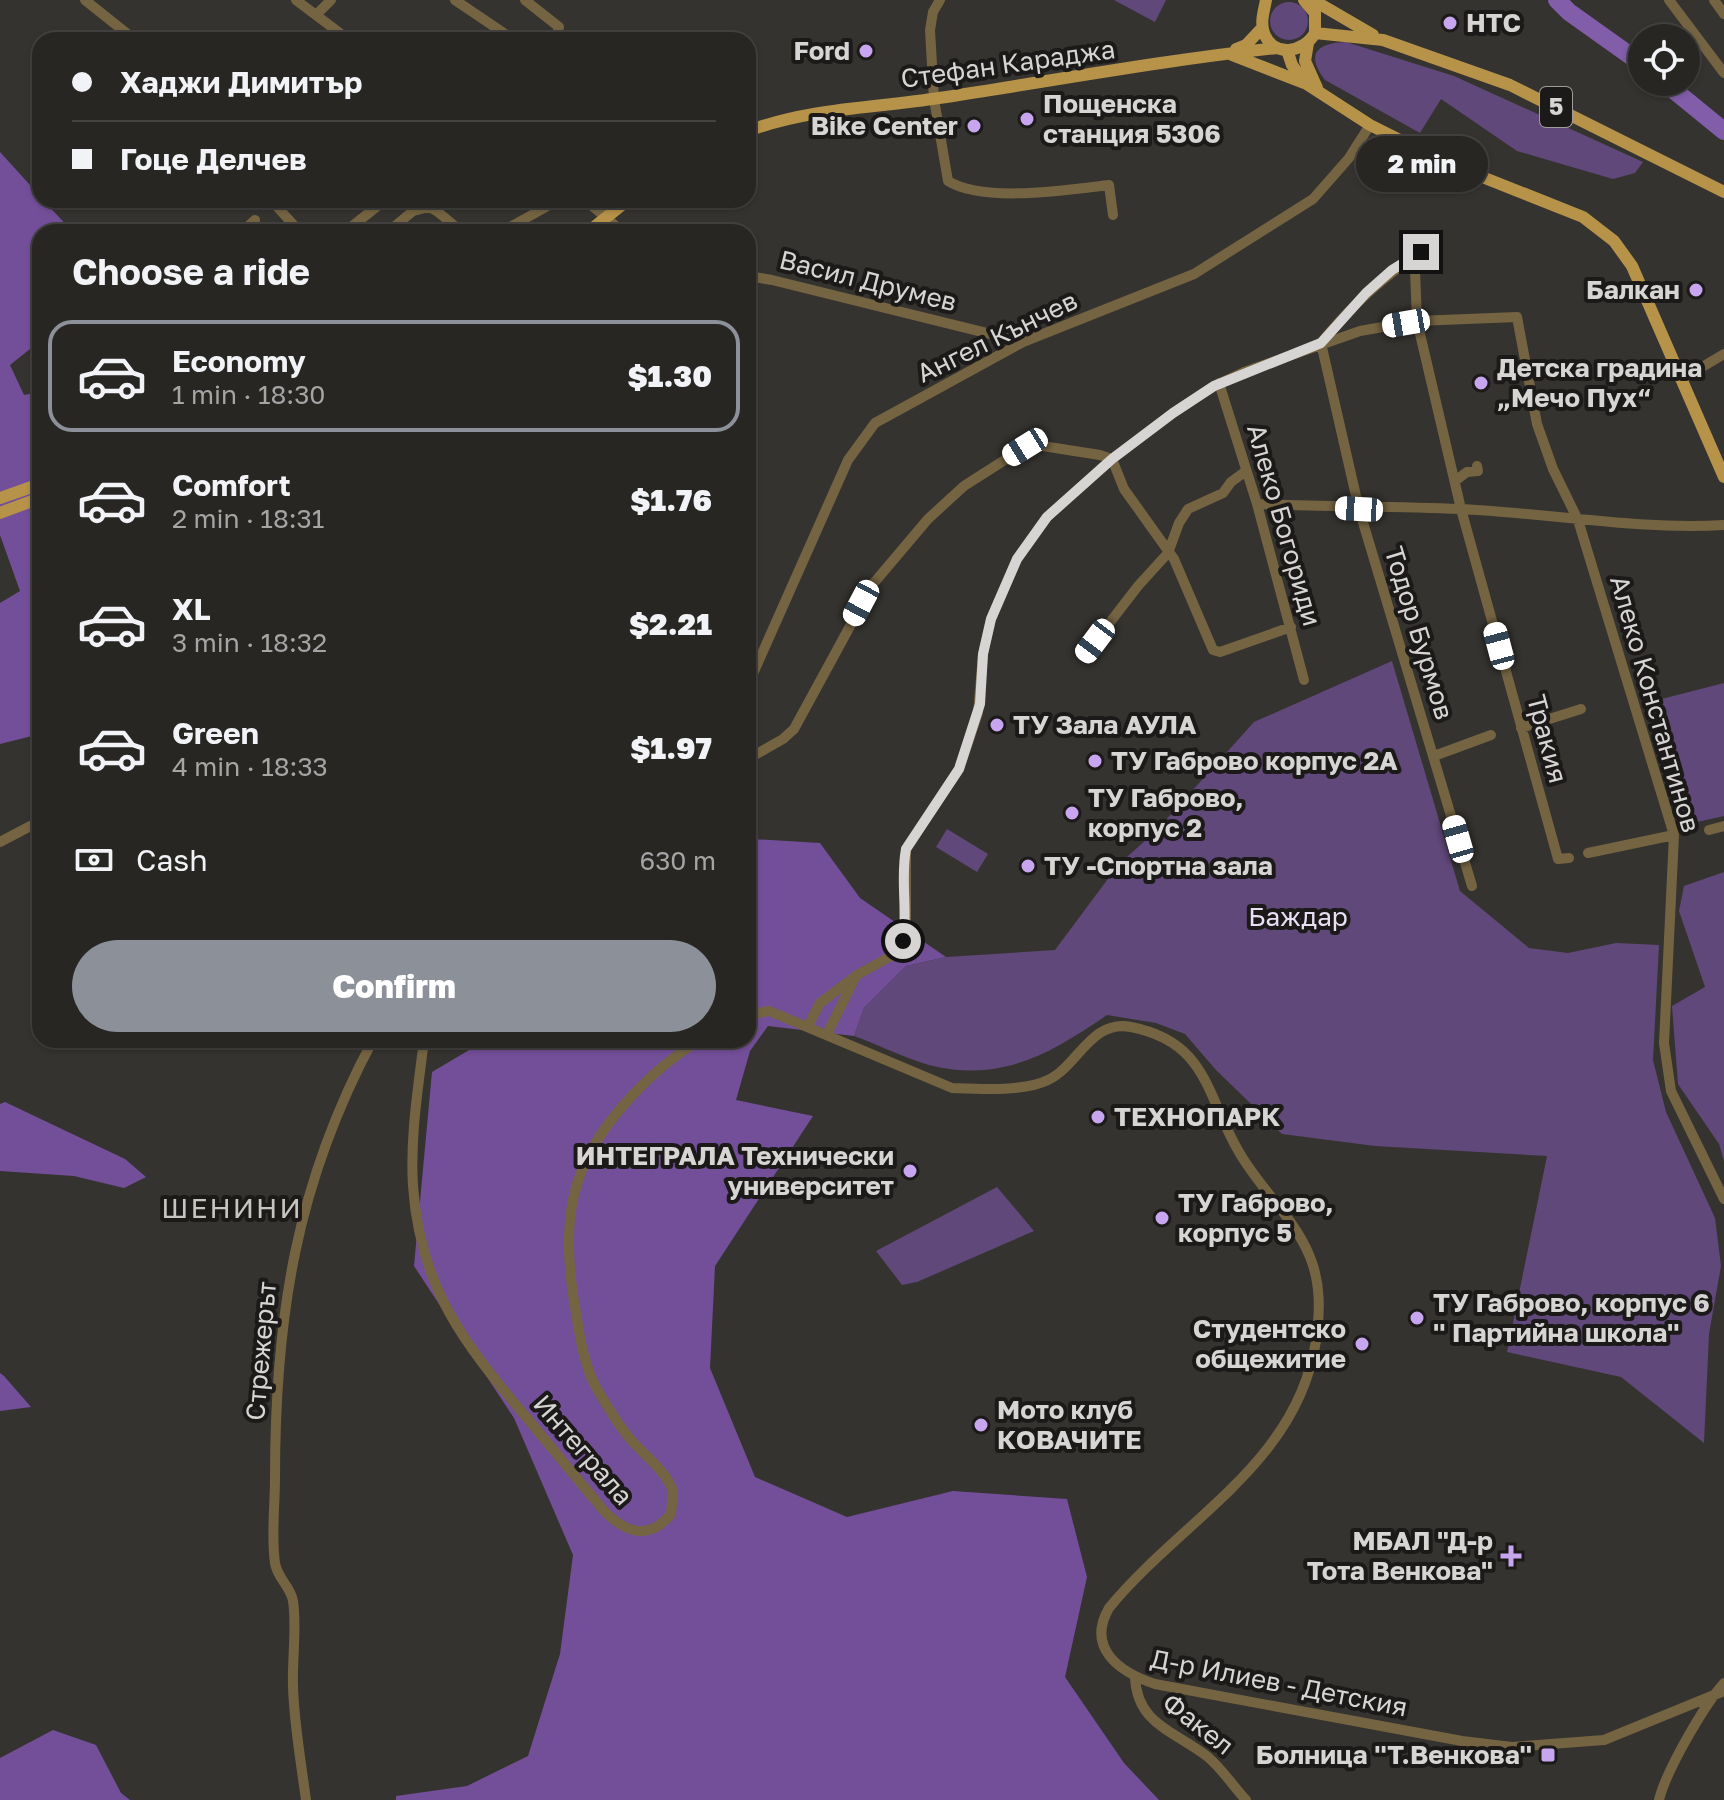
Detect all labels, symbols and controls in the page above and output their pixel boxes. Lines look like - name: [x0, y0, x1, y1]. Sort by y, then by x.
- place label: НТС: [1466, 7, 1521, 38]
- marker: НТС: [1441, 14, 1459, 32]
- map controls: [1628, 24, 1700, 96]
- button: locate: [1628, 24, 1700, 96]
- street label: Стефан Караджа: [899, 33, 1117, 94]
- place label: Ford: [793, 35, 850, 66]
- marker: Ford: [857, 42, 875, 60]
- text: Хаджи Димитър: [120, 64, 362, 100]
- road number: 5: [1540, 87, 1572, 127]
- place label: Пощенска станция 5306: [1043, 88, 1221, 149]
- place label: Bike Center: [811, 110, 958, 141]
- marker: Пощенска станция 5306: [1018, 110, 1036, 128]
- marker: Bike Center: [965, 117, 983, 135]
- callout: 2 min: [1355, 136, 1487, 192]
- text: Гоце Делчев: [120, 141, 307, 177]
- text: 2 min: [1388, 148, 1456, 179]
- route end: [1403, 234, 1439, 270]
- street label: Васил Друмев: [776, 244, 960, 317]
- text: Choose a ride: [72, 250, 310, 293]
- place label: Балкан: [1586, 274, 1680, 305]
- marker: Балкан: [1687, 281, 1705, 299]
- street label: Ангел Кънчев: [912, 284, 1082, 389]
- car: [1380, 307, 1432, 339]
- icon: car: [76, 340, 148, 412]
- text: Economy: [172, 343, 306, 379]
- place label: Детска градина „Мечо Пух“: [1497, 352, 1702, 413]
- text: $1.30: [627, 358, 712, 394]
- marker: Детска градина „Мечо Пух“: [1472, 374, 1490, 392]
- text: 1 min · 18:30: [172, 379, 325, 410]
- street label: Алеко Богориди: [1241, 420, 1328, 629]
- car: [998, 424, 1052, 470]
- icon: car: [76, 464, 148, 536]
- text: Comfort: [172, 467, 291, 503]
- text: $1.76: [630, 482, 712, 518]
- car: [1334, 496, 1384, 522]
- text: 2 min · 18:31: [172, 503, 324, 534]
- street label: Тодор Бурмов: [1378, 543, 1460, 723]
- street label: Алеко Константинов: [1604, 572, 1707, 836]
- car: [839, 576, 883, 630]
- icon: car: [76, 588, 148, 660]
- text: XL: [172, 591, 211, 627]
- text: $2.21: [629, 606, 712, 642]
- car: [1071, 615, 1119, 667]
- car: [1481, 620, 1517, 672]
- text: 3 min · 18:32: [172, 627, 327, 658]
- street label: Тракия: [1521, 691, 1574, 786]
- place label: ТУ Зала АУЛА: [1013, 709, 1197, 740]
- icon: car: [76, 712, 148, 784]
- text: Green: [172, 715, 259, 751]
- marker: ТУ Зала АУЛА: [988, 716, 1006, 734]
- text: $1.97: [630, 730, 712, 766]
- place label: ТУ Габрово корпус 2А: [1111, 745, 1398, 776]
- text: 4 min · 18:33: [172, 751, 328, 782]
- marker: ТУ Габрово корпус 2А: [1086, 752, 1104, 770]
- place label: ТУ Габрово, корпус 2: [1088, 782, 1244, 843]
- marker: ТУ Габрово, корпус 2: [1063, 804, 1081, 822]
- car: [1440, 813, 1476, 865]
- icon: cash: [72, 838, 116, 882]
- text: Cash: [136, 842, 208, 878]
- text: 630 m: [639, 845, 716, 876]
- place label: ТУ -Спортна зала: [1044, 850, 1273, 881]
- marker: ТУ -Спортна зала: [1019, 857, 1037, 875]
- park label: Баждар: [1248, 901, 1348, 932]
- route start: [885, 923, 921, 959]
- button: Confirm: [72, 940, 716, 1032]
- place label: ТЕХНОПАРК: [1114, 1101, 1280, 1132]
- marker: ТЕХНОПАРК: [1089, 1108, 1107, 1126]
- place label: ИНТЕГРАЛА Технически университет: [576, 1140, 894, 1201]
- marker: ИНТЕГРАЛА Технически университет: [901, 1162, 919, 1180]
- place label: ТУ Габрово, корпус 5: [1178, 1187, 1334, 1248]
- district label: ШЕНИНИ: [161, 1191, 303, 1224]
- marker: ТУ Габрово, корпус 5: [1153, 1209, 1171, 1227]
- street label: Стрежерът: [239, 1280, 282, 1422]
- place label: ТУ Габрово, корпус 6 '' Партийна школа'': [1433, 1287, 1710, 1348]
- marker: ТУ Габрово, корпус 6 '' Партийна школа'': [1408, 1309, 1426, 1327]
- place label: Студентско общежитие: [1193, 1313, 1346, 1374]
- marker: Студентско общежитие: [1353, 1335, 1371, 1353]
- street label: Интеграла: [527, 1388, 640, 1511]
- place label: Мото клуб КОВАЧИТЕ: [997, 1394, 1142, 1455]
- marker: Мото клуб КОВАЧИТЕ: [972, 1416, 990, 1434]
- place label: МБАЛ "Д-р Тота Венкова": [1307, 1525, 1493, 1586]
- marker: МБАЛ "Д-р Тота Венкова": [1500, 1545, 1522, 1567]
- street label: Д-р Илиев - Детския: [1148, 1642, 1410, 1723]
- street label: Факел: [1157, 1686, 1240, 1761]
- place label: Болница ''Т.Венкова'': [1256, 1739, 1532, 1770]
- marker: Болница ''Т.Венкова'': [1539, 1746, 1557, 1764]

